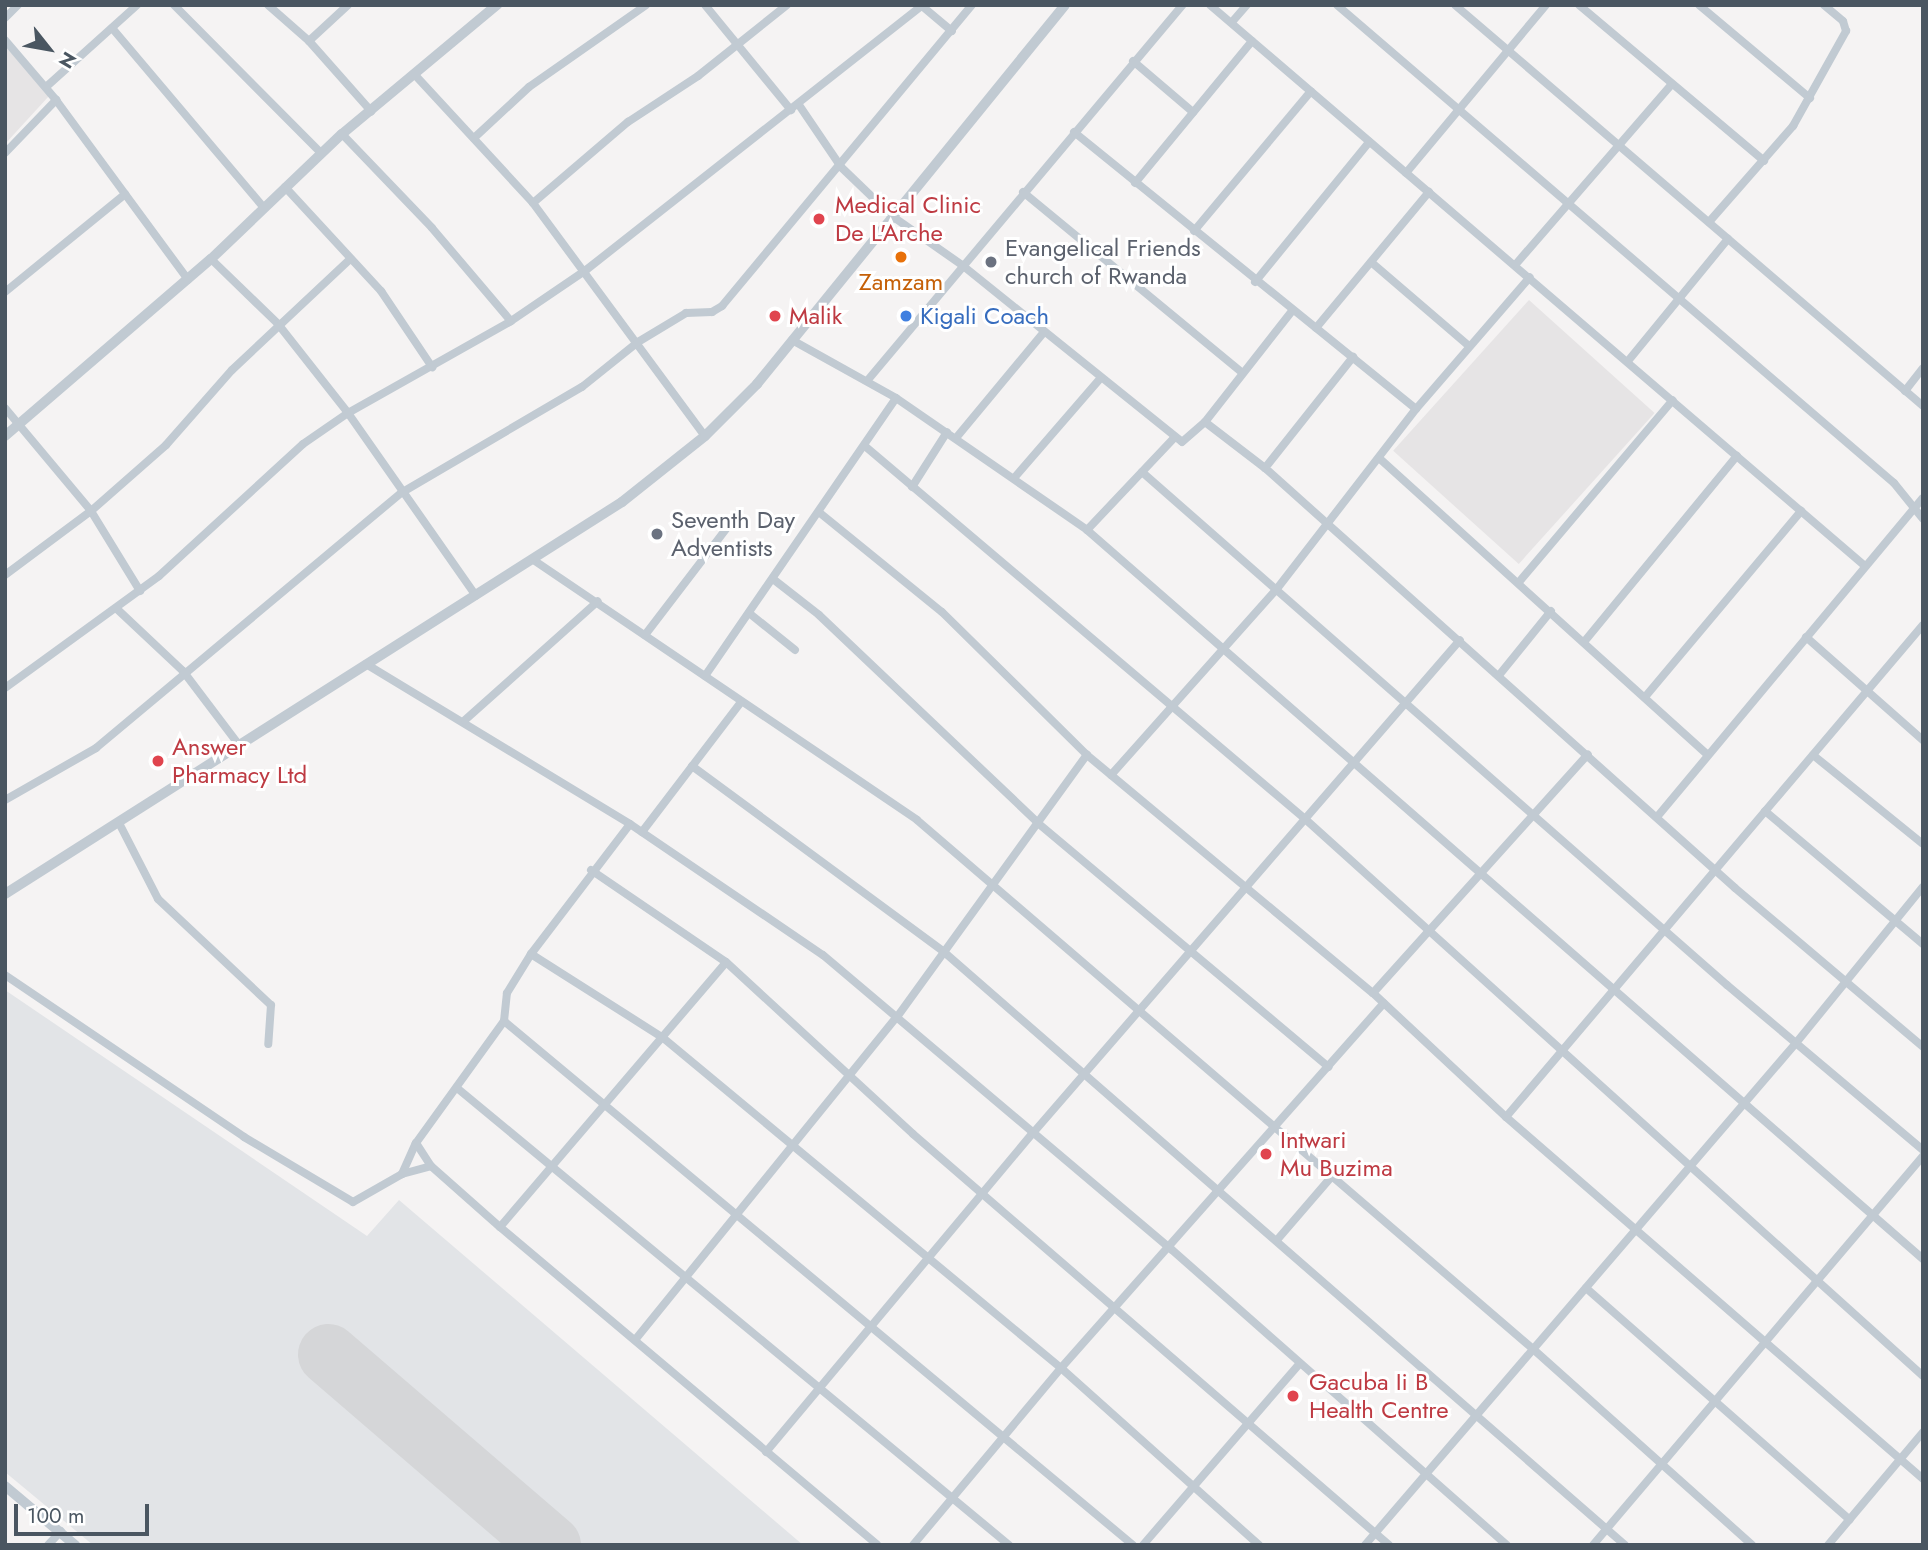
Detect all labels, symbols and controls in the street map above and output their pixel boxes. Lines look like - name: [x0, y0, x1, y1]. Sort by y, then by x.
- north arrow: [14, 14, 84, 84]
- text: N: [52, 47, 83, 73]
- place label: Medical Clinic De L'Arche: [835, 191, 981, 247]
- marker: Medical Clinic De L'Arche: [809, 209, 829, 229]
- place label: Evangelical Friends church of Rwanda: [1005, 234, 1201, 290]
- marker: Zamzam: [893, 249, 909, 265]
- marker: Evangelical Friends church of Rwanda: [983, 254, 999, 270]
- place label: Zamzam: [859, 268, 943, 296]
- place label: Malik: [789, 302, 842, 330]
- place label: Kigali Coach: [920, 302, 1049, 330]
- marker: Malik: [767, 308, 783, 324]
- marker: Kigali Coach: [898, 308, 914, 324]
- place label: Seventh Day Adventists: [671, 506, 795, 562]
- marker: Seventh Day Adventists: [649, 526, 665, 542]
- place label: Answer Pharmacy Ltd: [172, 733, 307, 789]
- marker: Answer Pharmacy Ltd: [150, 753, 166, 769]
- place label: Intwari Mu Buzima: [1280, 1126, 1393, 1182]
- marker: Intwari Mu Buzima: [1258, 1146, 1274, 1162]
- place label: Gacuba Ii B Health Centre: [1309, 1368, 1449, 1424]
- marker: Gacuba Ii B Health Centre: [1283, 1386, 1303, 1406]
- scale bar: [18, 1490, 152, 1534]
- text: 100 m: [27, 1501, 84, 1531]

